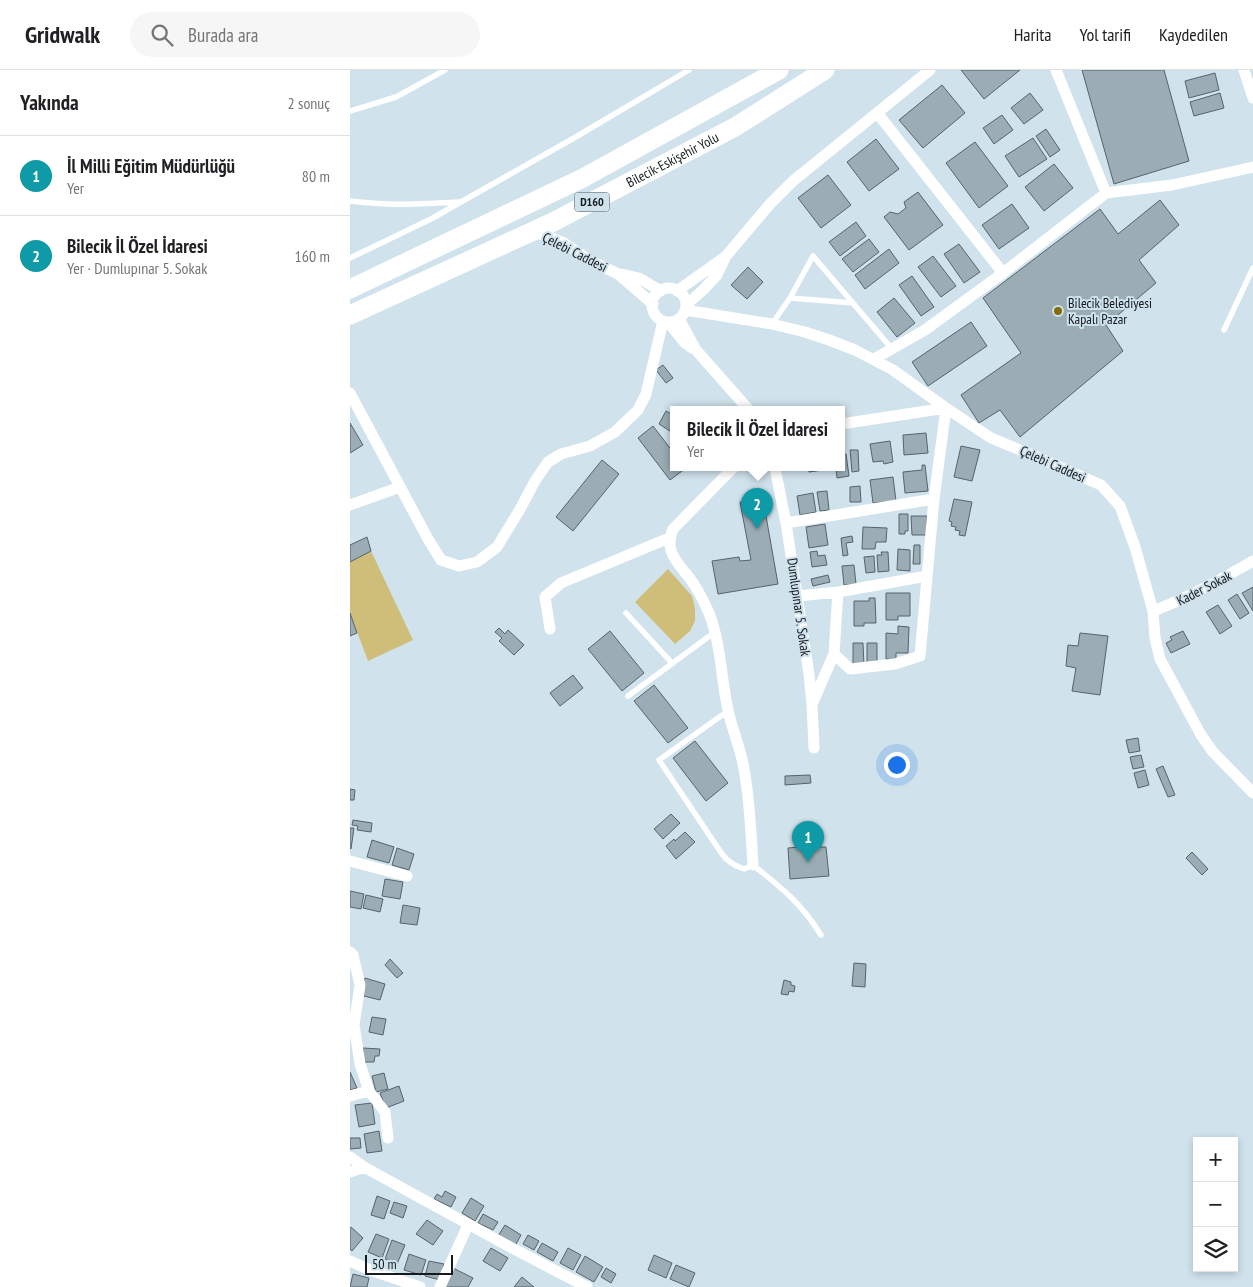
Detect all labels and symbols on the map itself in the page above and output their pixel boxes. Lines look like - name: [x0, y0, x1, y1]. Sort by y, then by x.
- street label: Bilecik-Eskişehir Yolu: [623, 128, 722, 191]
- road number: D160: [574, 192, 610, 212]
- street label: Çelebi Caddesi: [540, 228, 610, 276]
- place label: Bilecik Belediyesi Kapalı Pazar: [1068, 294, 1152, 328]
- marker: Bilecik Belediyesi Kapalı Pazar: [1052, 305, 1064, 317]
- street label: Çelebi Caddesi: [1017, 441, 1089, 487]
- pin: 2: [741, 488, 773, 529]
- street label: Dumlupınar 5. Sokak: [783, 557, 815, 658]
- street label: Kader Sokak: [1173, 566, 1235, 609]
- your location: [884, 752, 910, 778]
- pin: 1: [792, 821, 824, 862]
- scale bar: [365, 1252, 452, 1275]

